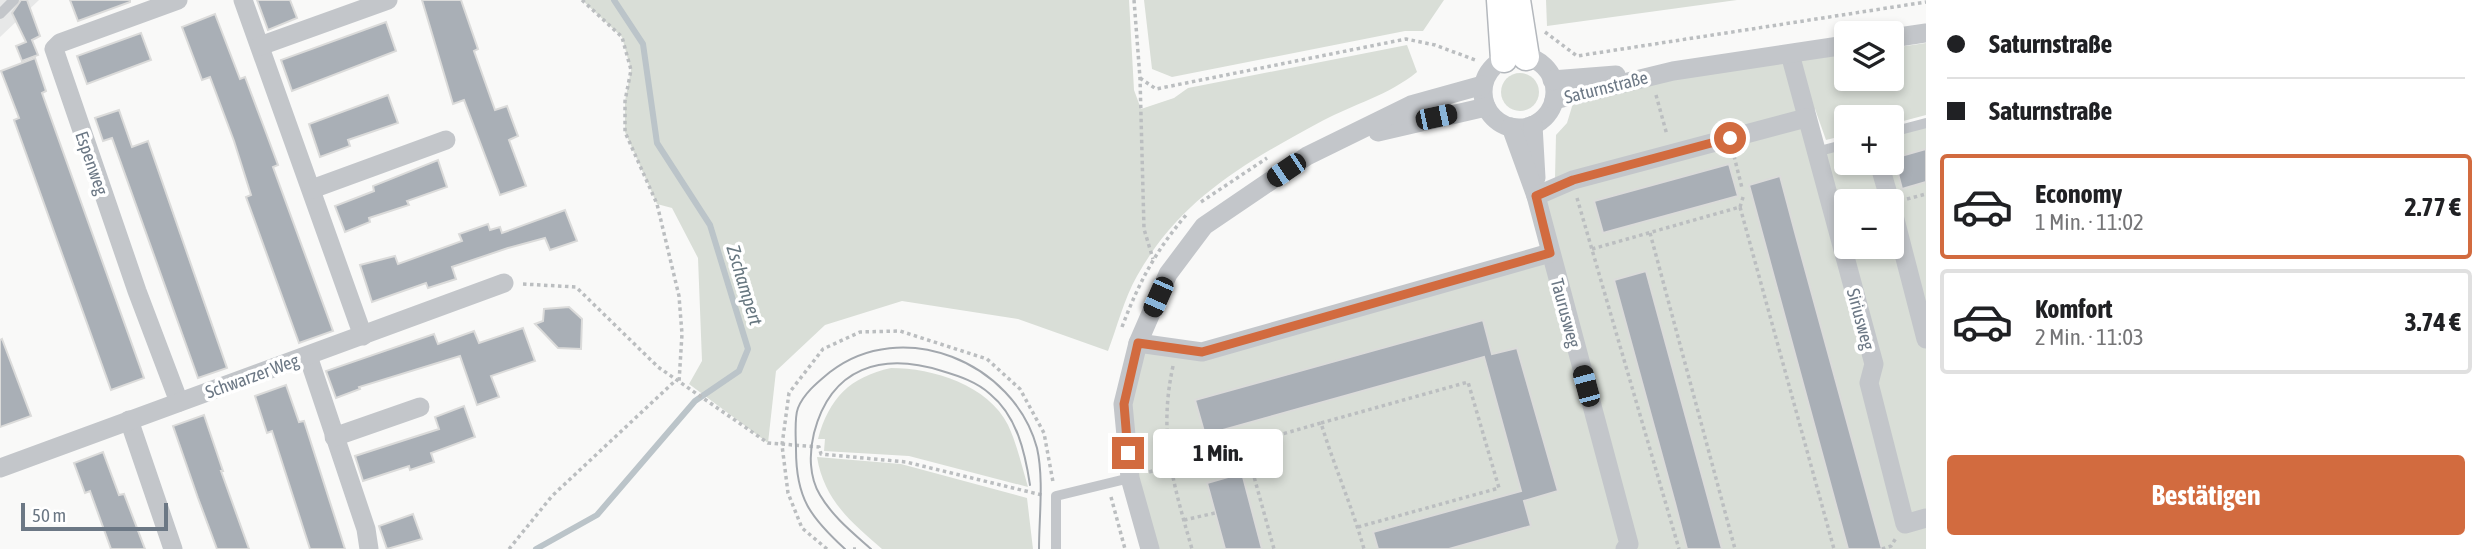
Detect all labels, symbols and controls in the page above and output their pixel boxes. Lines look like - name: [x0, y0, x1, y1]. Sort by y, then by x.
- map controls: [1834, 21, 1904, 259]
- button: layers: [1834, 21, 1904, 91]
- text: Saturnstraße: [1989, 29, 2112, 59]
- street label: Saturnstraße: [1562, 66, 1650, 108]
- text: Saturnstraße: [1989, 96, 2112, 126]
- car: [1414, 102, 1459, 132]
- button: +: [1834, 105, 1904, 175]
- route start: [1714, 122, 1746, 154]
- street label: Espenweg: [71, 128, 113, 198]
- car: [1263, 150, 1310, 190]
- icon: car: [1951, 175, 2014, 238]
- text: Economy: [2035, 179, 2122, 209]
- button: −: [1834, 189, 1904, 259]
- text: 2.77 €: [2404, 192, 2461, 222]
- text: 1 Min. · 11:02: [2035, 209, 2144, 235]
- water label: Zschampert: [722, 242, 768, 328]
- car: [1140, 274, 1177, 320]
- street label: Taurusweg: [1547, 276, 1585, 350]
- street label: Siriusweg: [1843, 286, 1879, 352]
- icon: car: [1951, 290, 2014, 353]
- text: Komfort: [2035, 294, 2112, 324]
- text: 3.74 €: [2404, 307, 2461, 337]
- text: 2 Min. · 11:03: [2035, 324, 2144, 350]
- street label: Schwarzer Weg: [202, 349, 302, 403]
- car: [1571, 363, 1602, 409]
- callout: 1 Min.: [1152, 428, 1282, 477]
- route end: [1112, 437, 1144, 469]
- text: 1 Min.: [1193, 440, 1243, 466]
- button: Bestätigen: [1947, 455, 2465, 535]
- scale bar: [21, 500, 168, 532]
- text: 50 m: [32, 504, 66, 526]

